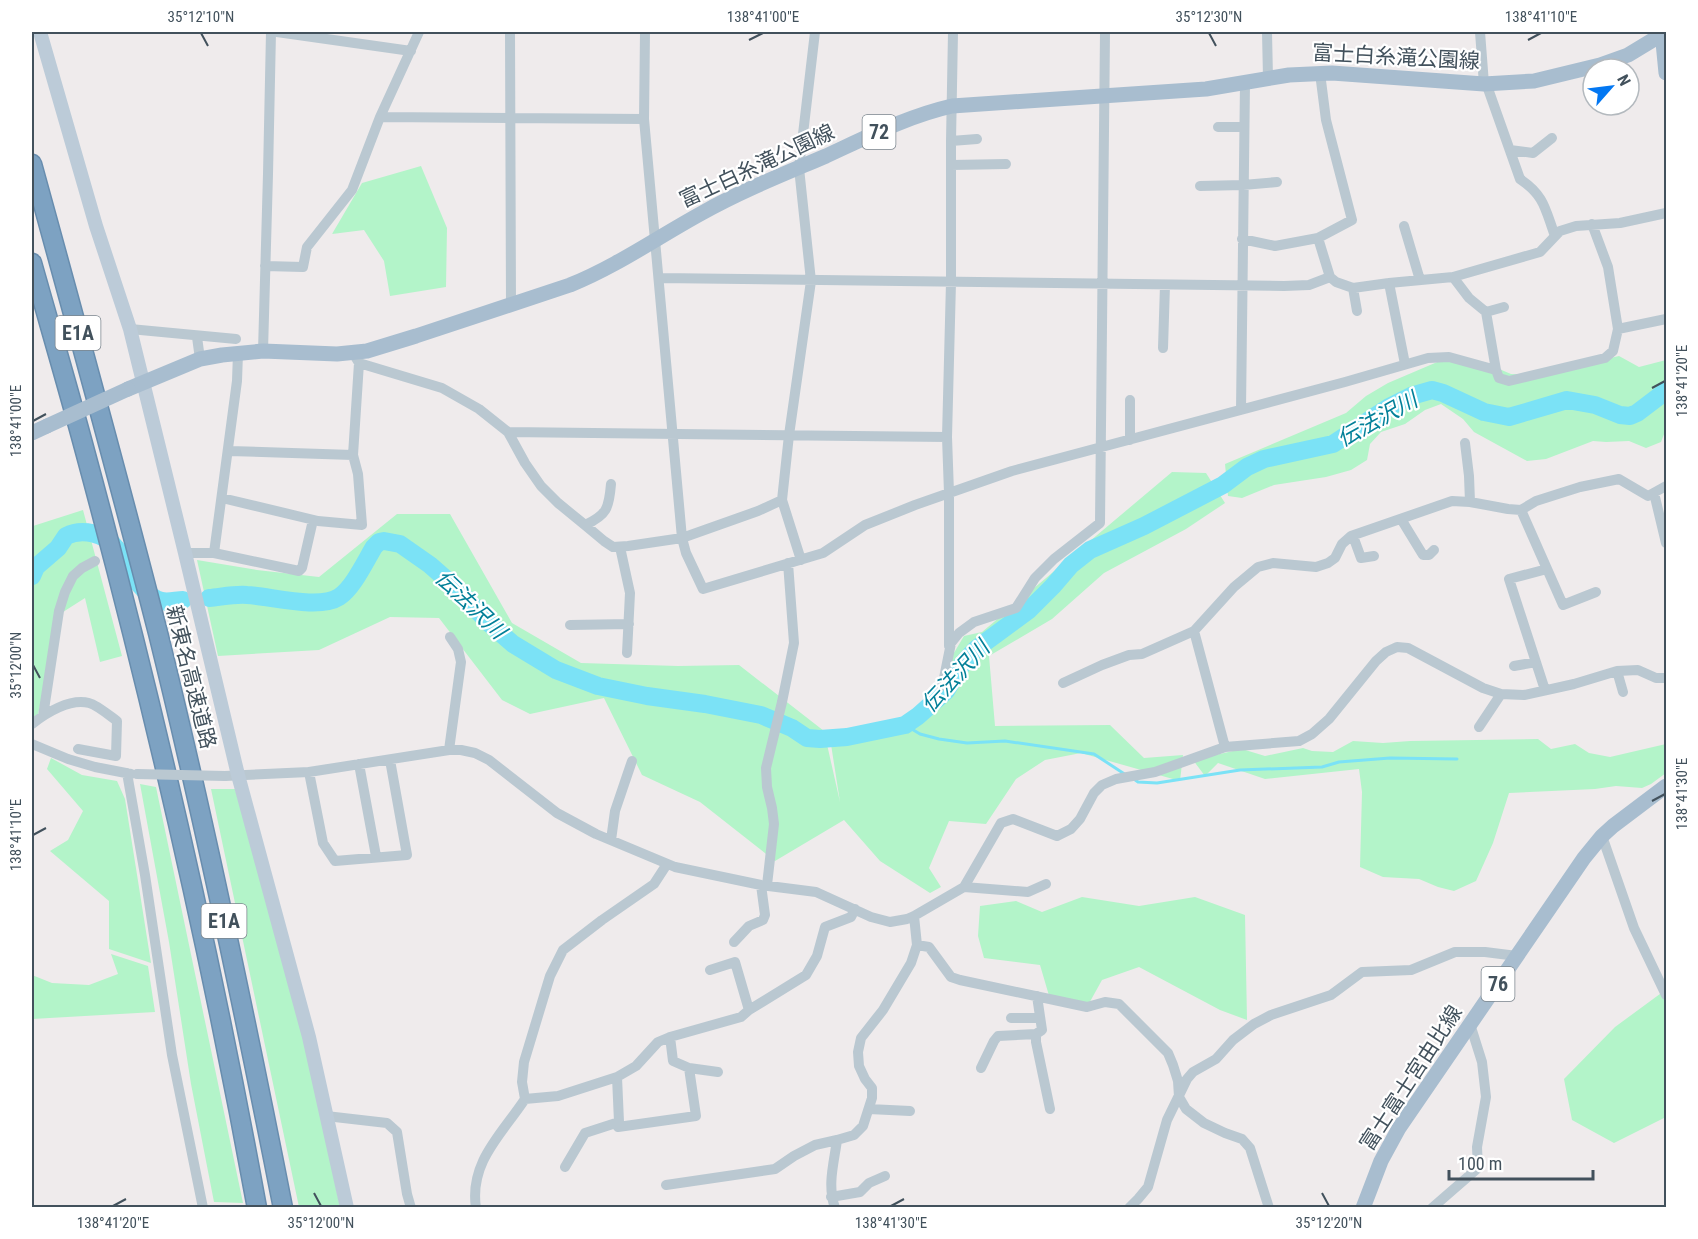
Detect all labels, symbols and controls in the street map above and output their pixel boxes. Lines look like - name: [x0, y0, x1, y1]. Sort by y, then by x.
- text: 35°12'10"N: [168, 8, 234, 26]
- text: 138°41'00"E: [727, 8, 799, 26]
- text: 35°12'30"N: [1176, 8, 1242, 26]
- text: 138°41'10"E: [1505, 8, 1577, 26]
- street label: 富士白糸滝公園線: [1311, 41, 1481, 73]
- north arrow: [1581, 57, 1641, 117]
- text: N: [1613, 71, 1634, 89]
- road number: 72: [862, 115, 896, 149]
- street label: 富士白糸滝公園線: [676, 120, 838, 212]
- road number: E1A: [56, 316, 100, 350]
- text: 138°41'20"E: [1673, 345, 1691, 417]
- text: 138°41'00"E: [7, 385, 25, 457]
- water label: 伝法沢川: [1333, 386, 1424, 452]
- water label: 伝法沢川: [430, 565, 512, 645]
- street label: 新東名高速道路: [162, 603, 220, 751]
- text: 35°12'00"N: [7, 632, 25, 698]
- water label: 伝法沢川: [916, 634, 996, 717]
- text: 138°41'30"E: [1673, 758, 1691, 830]
- text: 138°41'10"E: [7, 799, 25, 871]
- road number: E1A: [202, 904, 246, 938]
- road number: 76: [1482, 967, 1514, 1001]
- street label: 富士富士宮由比線: [1355, 1001, 1467, 1155]
- scale bar: [1449, 1143, 1593, 1181]
- text: 100 m: [1458, 1153, 1502, 1174]
- text: 138°41'20"E: [77, 1214, 149, 1232]
- text: 35°12'00"N: [288, 1214, 354, 1232]
- text: 138°41'30"E: [855, 1214, 927, 1232]
- text: 35°12'20"N: [1296, 1214, 1362, 1232]

